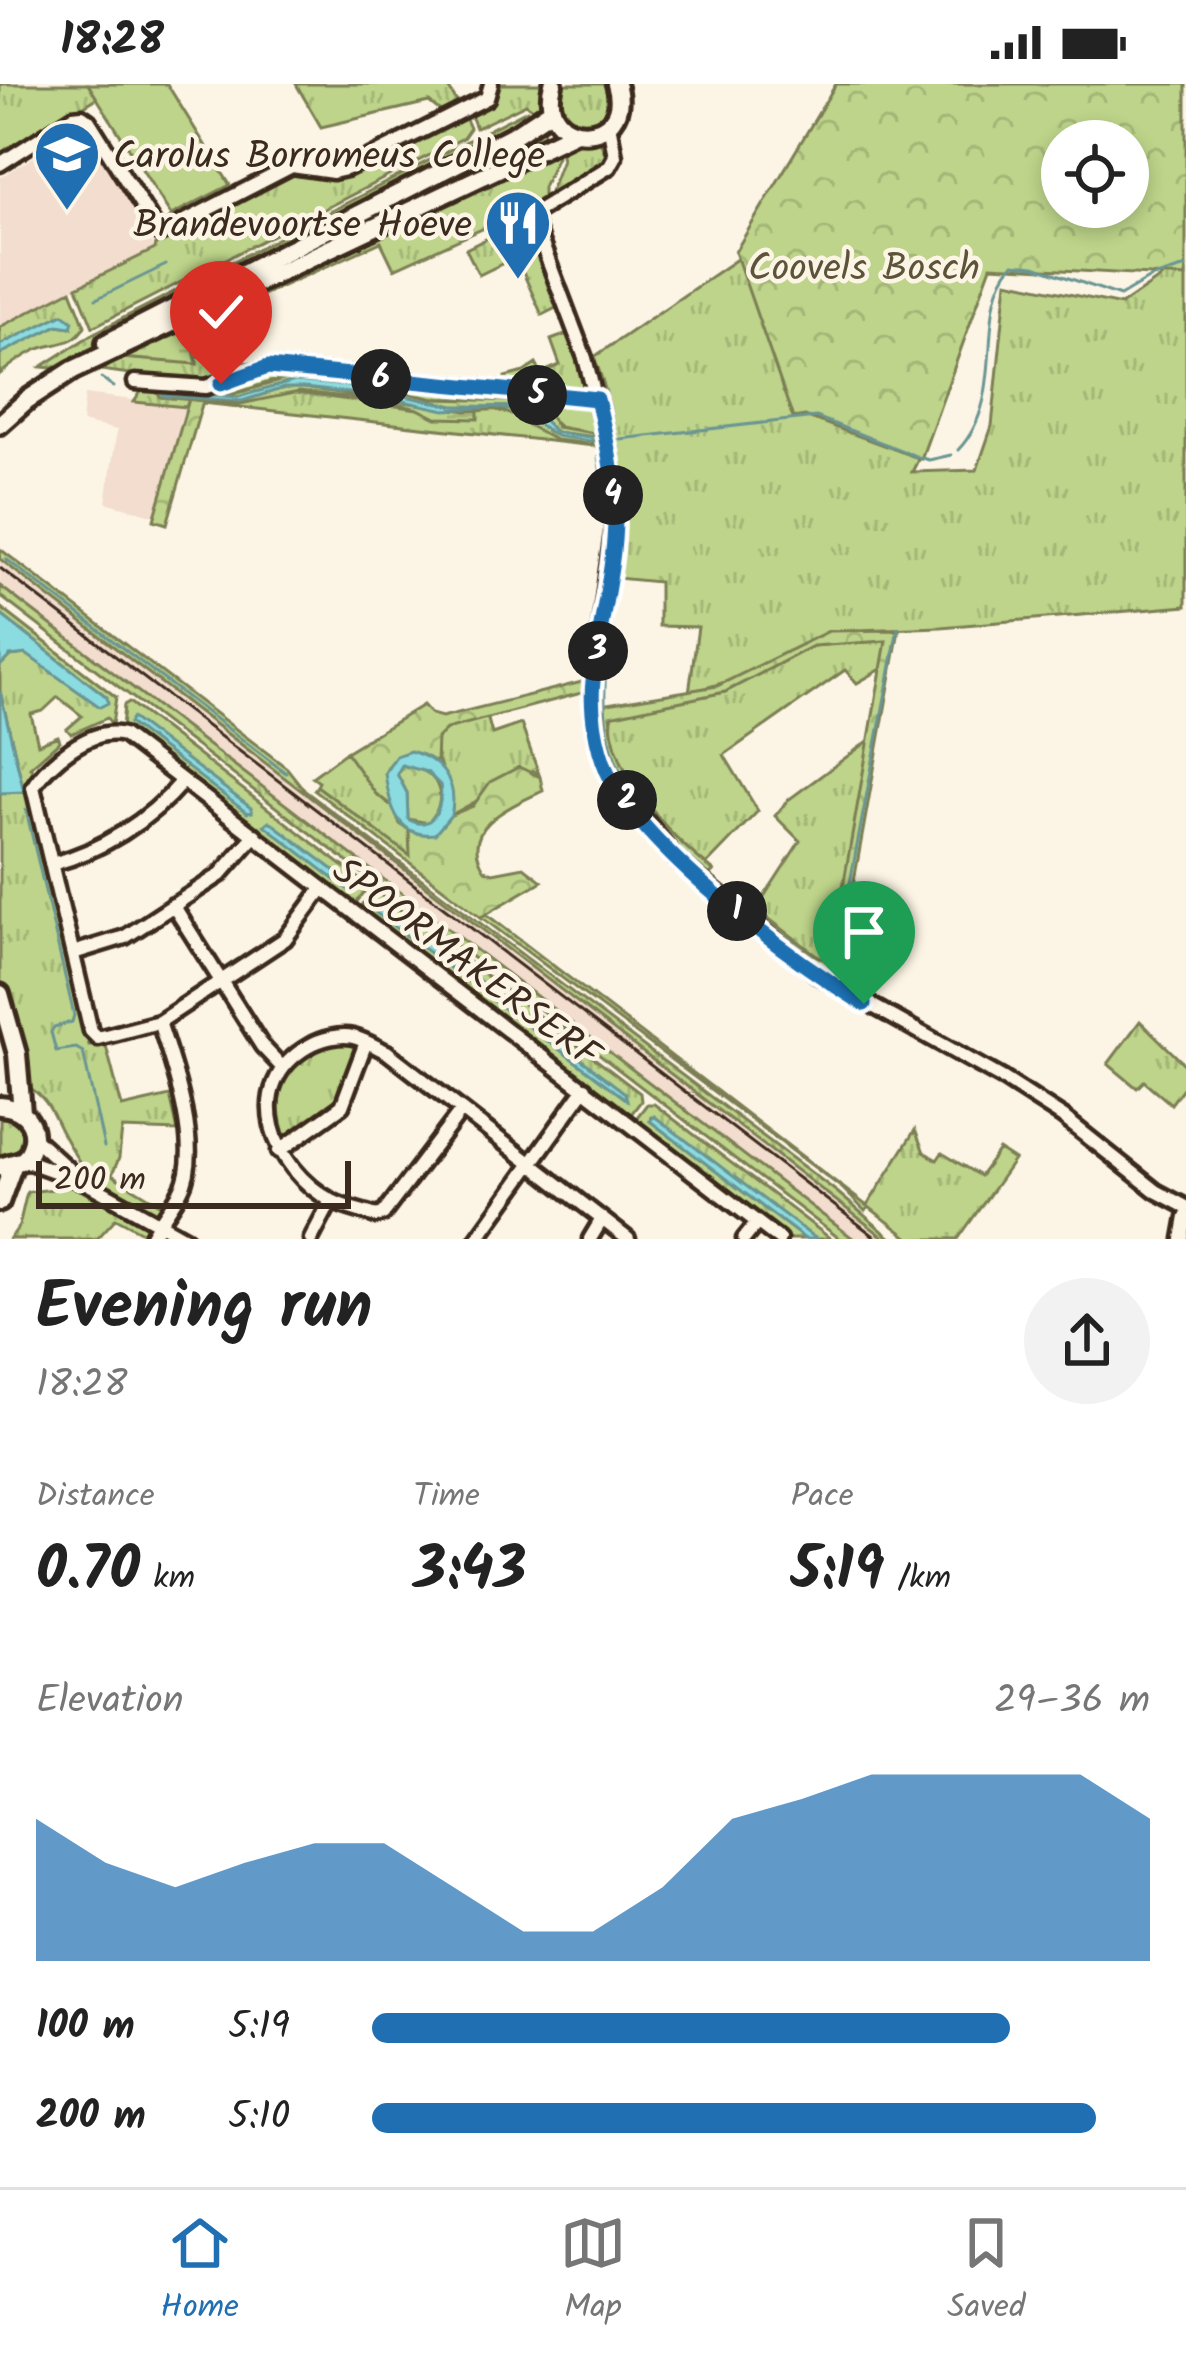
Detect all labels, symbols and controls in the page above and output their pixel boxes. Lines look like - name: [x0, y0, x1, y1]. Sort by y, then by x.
- text: 18:28: [60, 6, 164, 78]
- school or university icon: Carolus Borromeus College: [32, 119, 102, 213]
- map controls: [1041, 120, 1149, 228]
- button: locate: [1041, 120, 1149, 228]
- place label: Carolus Borromeus College: [113, 127, 545, 189]
- restaurant icon: Brandevoortse Hoeve: [483, 188, 553, 282]
- place label: Brandevoortse Hoeve: [133, 196, 472, 258]
- park label: Coovels Bosch: [748, 239, 980, 301]
- pin: [170, 261, 272, 384]
- icon: check: [188, 279, 254, 345]
- pin: 6: [351, 349, 411, 409]
- text: 6: [372, 352, 390, 405]
- pin: 5: [507, 365, 567, 425]
- text: 5: [529, 368, 545, 421]
- pin: 4: [583, 465, 643, 525]
- text: 4: [604, 468, 622, 521]
- pin: 3: [568, 621, 628, 681]
- text: 3: [589, 624, 607, 677]
- pin: 2: [597, 770, 657, 830]
- text: 2: [617, 773, 637, 826]
- street label: SPOORMAKERSERF: [317, 842, 614, 1087]
- pin: 1: [707, 881, 767, 941]
- pin: [813, 881, 915, 1004]
- text: 1: [732, 884, 742, 937]
- icon: arrive: [831, 899, 897, 965]
- scale bar: [36, 1155, 351, 1208]
- text: 200 m: [54, 1155, 146, 1208]
- text: Evening run: [36, 1257, 372, 1362]
- button: share: [1024, 1278, 1150, 1404]
- text: 18:28: [36, 1355, 127, 1417]
- text: Distance: [36, 1471, 155, 1524]
- text: Time: [413, 1471, 480, 1524]
- text: Pace: [791, 1471, 854, 1524]
- text: 0.70: [36, 1524, 140, 1620]
- text: 3:43: [413, 1524, 526, 1620]
- text: 5:19: [791, 1524, 884, 1620]
- text: km: [140, 1553, 195, 1606]
- text: /km: [884, 1553, 951, 1606]
- text: Elevation: [36, 1671, 184, 1733]
- text: 29–36 m: [994, 1671, 1150, 1733]
- text: 100 m: [36, 1997, 135, 2059]
- text: 5:19: [228, 1997, 290, 2059]
- text: 200 m: [36, 2087, 146, 2149]
- text: 5:10: [228, 2087, 290, 2149]
- tab: Home: [161, 2210, 239, 2335]
- tab: Map: [560, 2210, 626, 2335]
- tab: Saved: [947, 2210, 1025, 2335]

